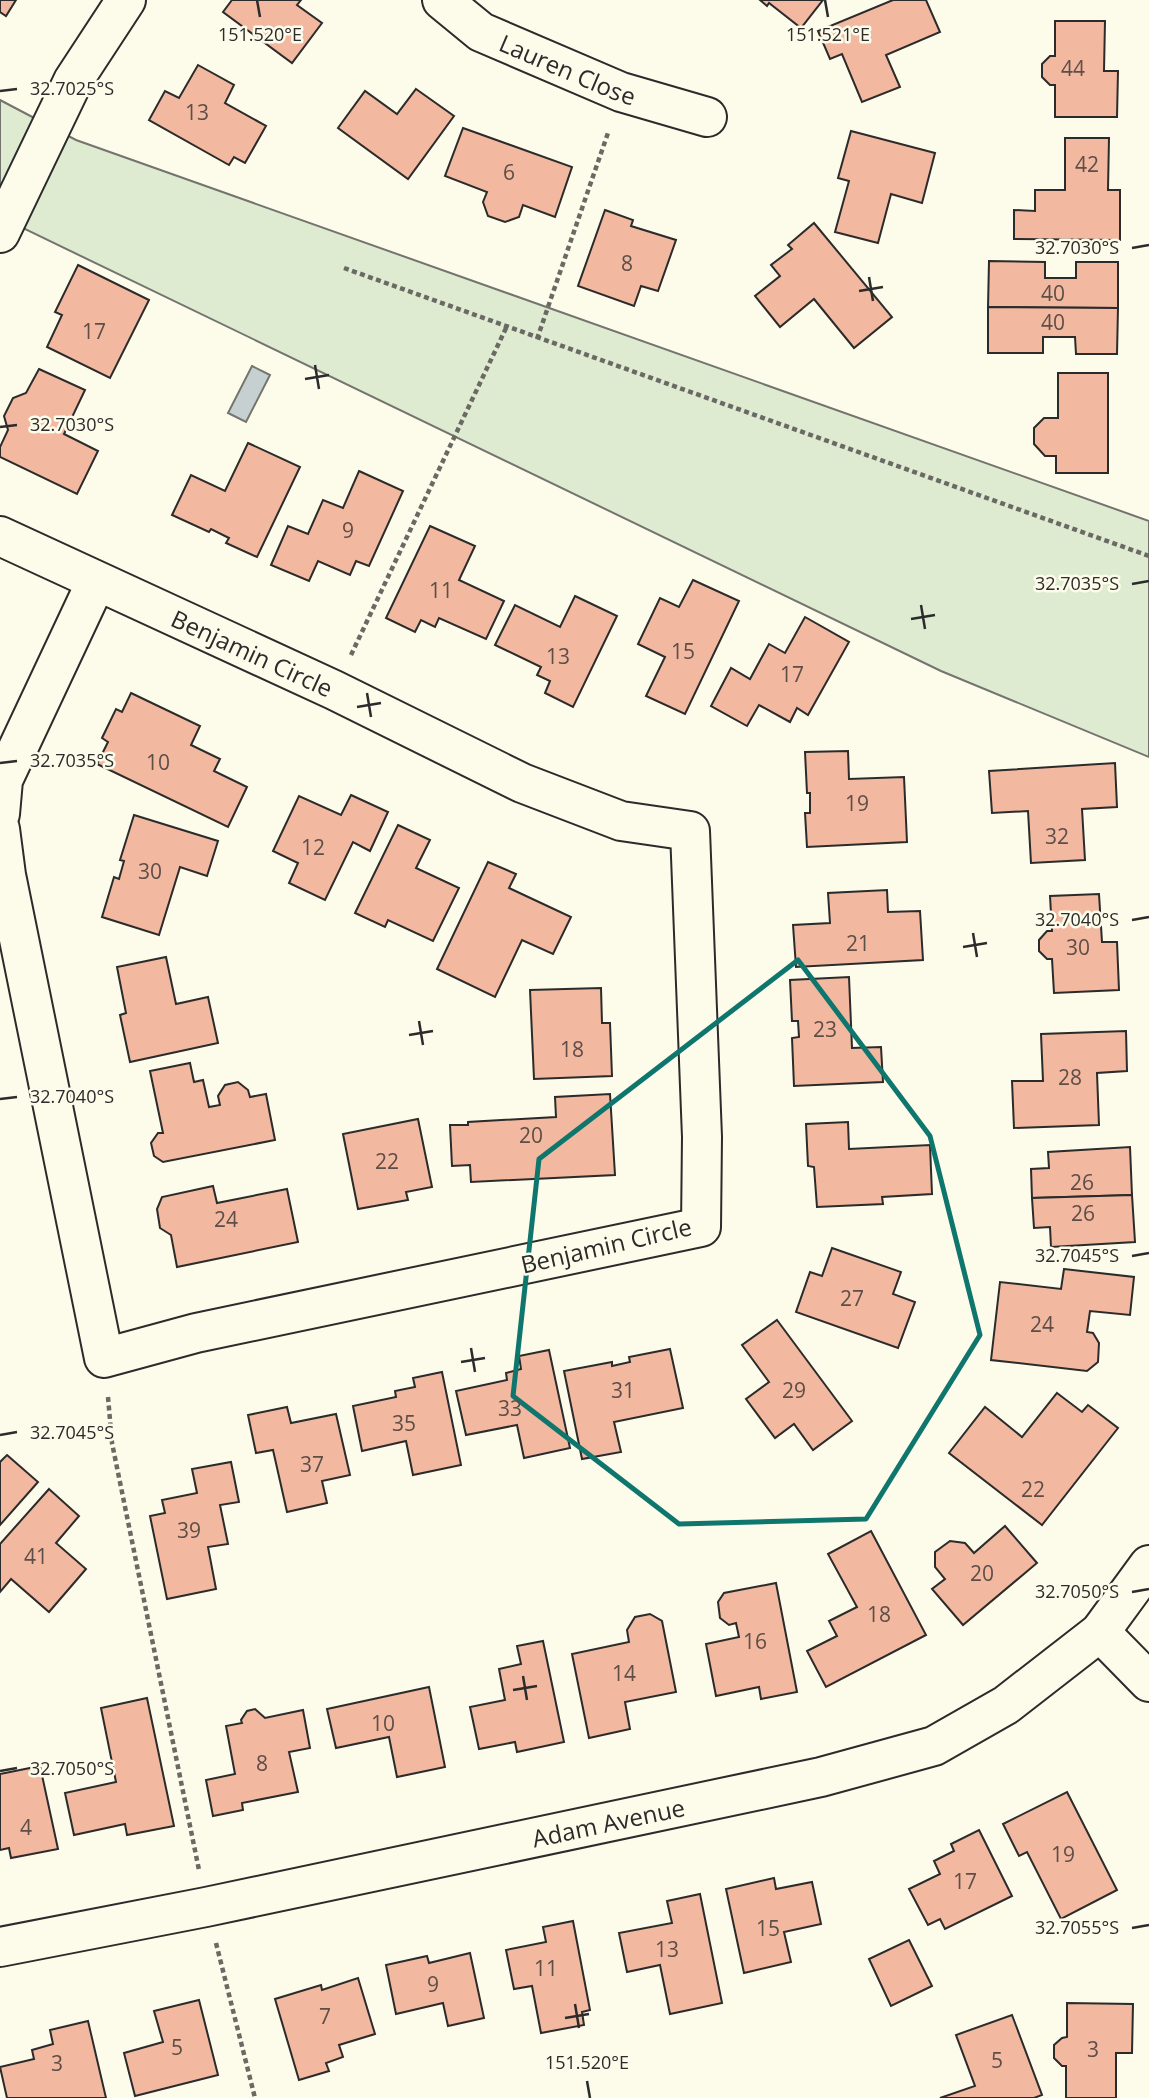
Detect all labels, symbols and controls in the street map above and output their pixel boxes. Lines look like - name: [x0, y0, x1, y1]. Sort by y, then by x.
- text: 151.520°E: [218, 22, 302, 46]
- text: 151.521°E: [786, 22, 870, 46]
- street label: Lauren Close: [495, 25, 640, 112]
- house number: 44: [1061, 54, 1085, 82]
- text: 32.7025°S: [30, 76, 114, 100]
- house number: 13: [185, 98, 209, 126]
- house number: 42: [1075, 150, 1099, 178]
- house number: 6: [503, 158, 515, 186]
- text: 32.7030°S: [1035, 235, 1119, 259]
- house number: 8: [621, 249, 633, 277]
- house number: 40: [1041, 279, 1065, 307]
- house number: 40: [1041, 308, 1065, 336]
- house number: 17: [82, 317, 106, 345]
- text: 32.7030°S: [30, 412, 114, 436]
- house number: 9: [342, 516, 354, 544]
- text: 32.7035°S: [1035, 571, 1119, 595]
- house number: 11: [429, 576, 453, 604]
- street label: Benjamin Circle: [166, 601, 339, 704]
- house number: 15: [671, 637, 695, 665]
- house number: 13: [546, 642, 570, 670]
- house number: 17: [780, 660, 804, 688]
- text: 32.7035°S: [30, 748, 114, 772]
- house number: 10: [146, 748, 170, 776]
- house number: 19: [845, 789, 869, 817]
- house number: 32: [1045, 822, 1069, 850]
- house number: 12: [301, 833, 325, 861]
- house number: 30: [138, 857, 162, 885]
- text: 32.7040°S: [1035, 907, 1119, 931]
- house number: 21: [846, 929, 870, 957]
- house number: 30: [1066, 933, 1090, 961]
- house number: 23: [813, 1015, 837, 1043]
- house number: 18: [560, 1035, 584, 1063]
- house number: 28: [1058, 1063, 1082, 1091]
- text: 32.7040°S: [30, 1084, 114, 1108]
- house number: 20: [519, 1121, 543, 1149]
- house number: 22: [375, 1147, 399, 1175]
- house number: 26: [1070, 1168, 1094, 1196]
- house number: 26: [1071, 1199, 1095, 1227]
- house number: 24: [214, 1205, 238, 1233]
- street label: Benjamin Circle: [517, 1209, 695, 1281]
- text: 32.7045°S: [1035, 1243, 1119, 1267]
- house number: 27: [840, 1284, 864, 1312]
- house number: 24: [1030, 1310, 1054, 1338]
- house number: 31: [611, 1376, 635, 1404]
- house number: 29: [782, 1376, 806, 1404]
- house number: 33: [498, 1394, 522, 1422]
- house number: 35: [392, 1409, 416, 1437]
- text: 32.7045°S: [30, 1420, 114, 1444]
- house number: 37: [300, 1450, 324, 1478]
- house number: 22: [1021, 1475, 1045, 1503]
- house number: 39: [177, 1516, 201, 1544]
- house number: 41: [24, 1542, 48, 1570]
- house number: 20: [970, 1559, 994, 1587]
- text: 32.7050°S: [1035, 1579, 1119, 1603]
- house number: 18: [867, 1600, 891, 1628]
- house number: 16: [743, 1627, 767, 1655]
- house number: 14: [612, 1659, 636, 1687]
- house number: 10: [371, 1709, 395, 1737]
- house number: 8: [256, 1749, 268, 1777]
- text: 32.7050°S: [30, 1756, 114, 1780]
- street label: Adam Avenue: [529, 1790, 688, 1854]
- house number: 4: [20, 1813, 32, 1841]
- house number: 19: [1051, 1840, 1075, 1868]
- house number: 17: [953, 1867, 977, 1895]
- house number: 15: [756, 1914, 780, 1942]
- text: 32.7055°S: [1035, 1915, 1119, 1939]
- house number: 13: [655, 1935, 679, 1963]
- house number: 11: [534, 1954, 558, 1982]
- house number: 9: [427, 1970, 439, 1998]
- house number: 7: [319, 2002, 331, 2030]
- house number: 5: [171, 2033, 183, 2061]
- house number: 3: [1087, 2035, 1099, 2063]
- house number: 5: [991, 2046, 1003, 2074]
- house number: 3: [51, 2049, 63, 2077]
- text: 151.520°E: [545, 2050, 629, 2074]

